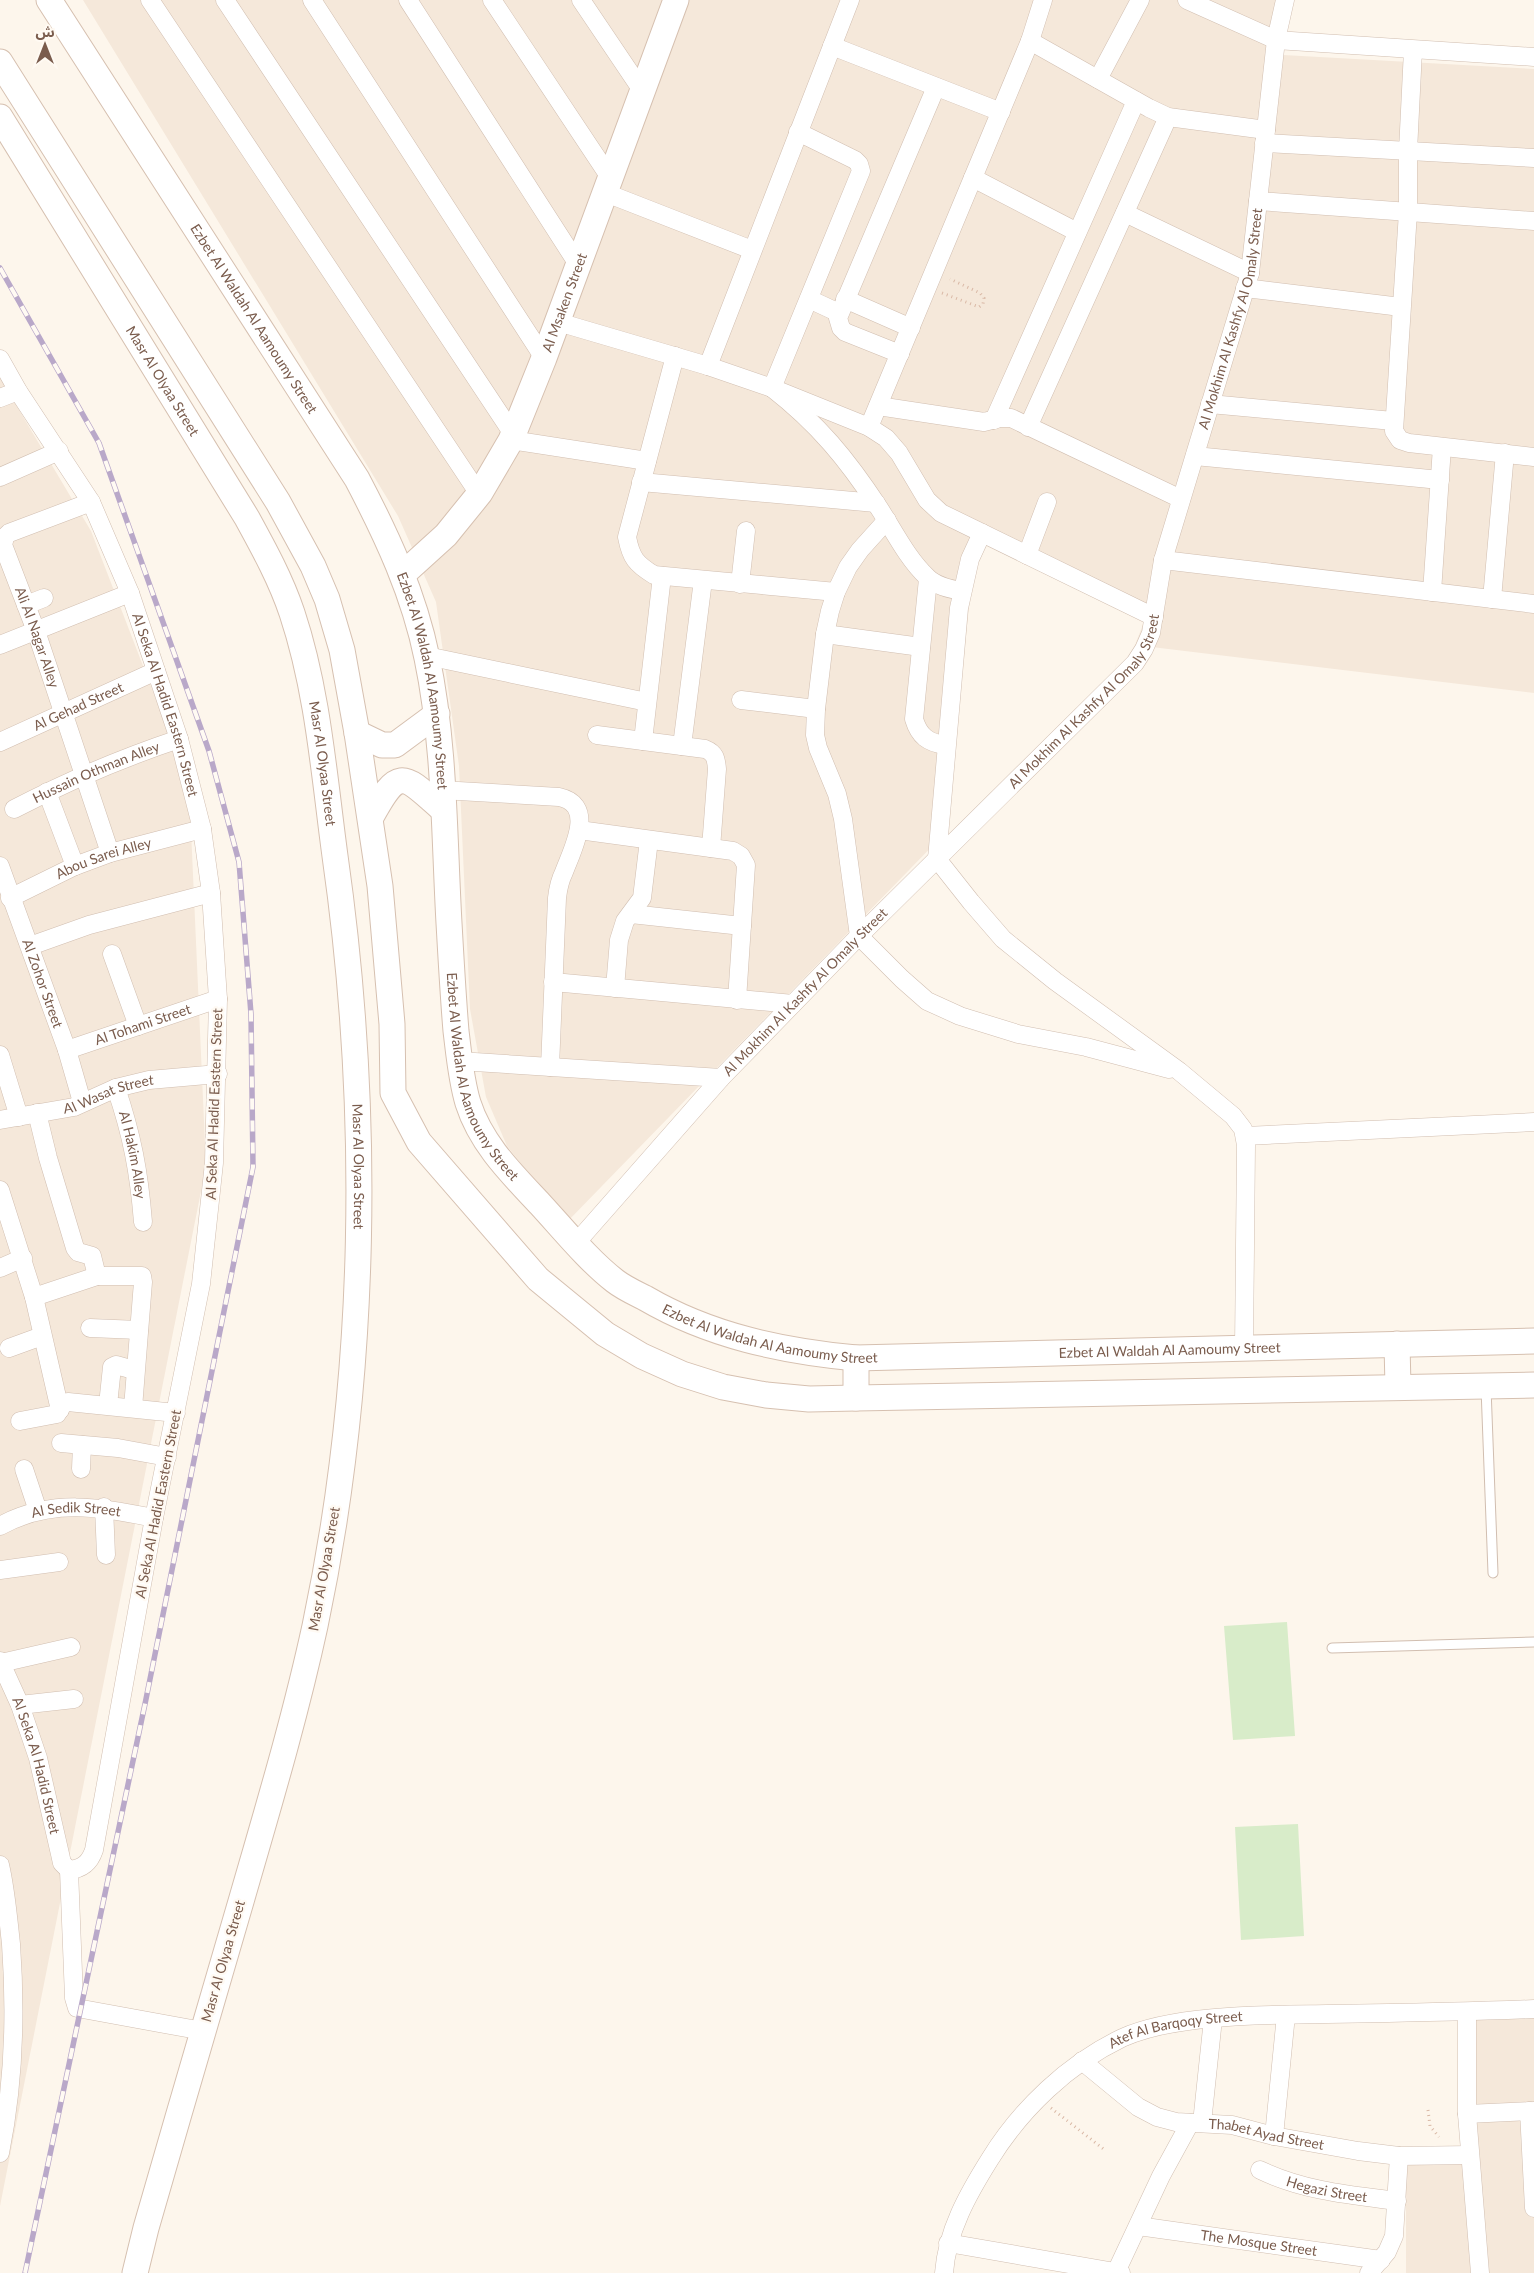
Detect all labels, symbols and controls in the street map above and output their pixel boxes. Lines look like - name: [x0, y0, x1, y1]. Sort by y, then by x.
- north arrow: [20, 20, 70, 70]
- text: ش: [35, 23, 55, 40]
- street label: Al Mokhim Al Kashfy Al Omaly Street: [1194, 207, 1265, 431]
- street label: Ezbet Al Waldah Al Aamoumy Street: [187, 221, 322, 416]
- street label: Al Msaken Street: [538, 250, 590, 354]
- street label: Masr Al Olyaa Street: [123, 323, 203, 439]
- street label: Ezbet Al Waldah Al Aamoumy Street: [394, 569, 452, 790]
- street label: Ali Al Nagar Alley: [12, 584, 64, 690]
- street label: Al Seka Al Hadid Eastern Street: [129, 611, 202, 798]
- street label: Al Mokhim Al Kashfy Al Omaly Street: [1004, 613, 1162, 792]
- street label: Al Gehad Street: [30, 678, 126, 734]
- street label: Masr Al Olyaa Street: [306, 699, 340, 827]
- street label: Hussain Othman Alley: [30, 737, 162, 806]
- street label: Abou Sarei Alley: [53, 833, 154, 882]
- street label: Al Mokhim Al Kashfy Al Omaly Street: [719, 904, 890, 1079]
- street label: Al Zohor Street: [19, 936, 67, 1030]
- street label: Ezbet Al Waldah Al Aamoumy Street: [444, 972, 523, 1184]
- street label: Al Tohami Street: [92, 1000, 193, 1048]
- street label: Al Seka Al Hadid Eastern Street: [202, 1008, 225, 1200]
- street label: Al Wasat Street: [62, 1071, 154, 1117]
- street label: Masr Al Olyaa Street: [349, 1103, 368, 1230]
- street label: Al Hakim Alley: [116, 1109, 150, 1200]
- street label: Ezbet Al Waldah Al Aamoumy Street: [660, 1300, 878, 1366]
- street label: Ezbet Al Waldah Al Aamoumy Street: [1058, 1338, 1281, 1361]
- street label: Al Seka Al Hadid Eastern Street: [131, 1408, 184, 1600]
- street label: Al Sedik Street: [29, 1498, 122, 1521]
- street label: Masr Al Olyaa Street: [304, 1505, 343, 1632]
- street label: Al Seka Al Hadid Street: [9, 1694, 64, 1835]
- street label: Masr Al Olyaa Street: [197, 1898, 248, 2024]
- street label: Atef Al Barqoqy Street: [1105, 2007, 1243, 2052]
- street label: Thabet Ayad Street: [1208, 2115, 1325, 2153]
- street label: Hegazi Street: [1284, 2172, 1368, 2205]
- street label: The Mosque Street: [1200, 2226, 1318, 2259]

